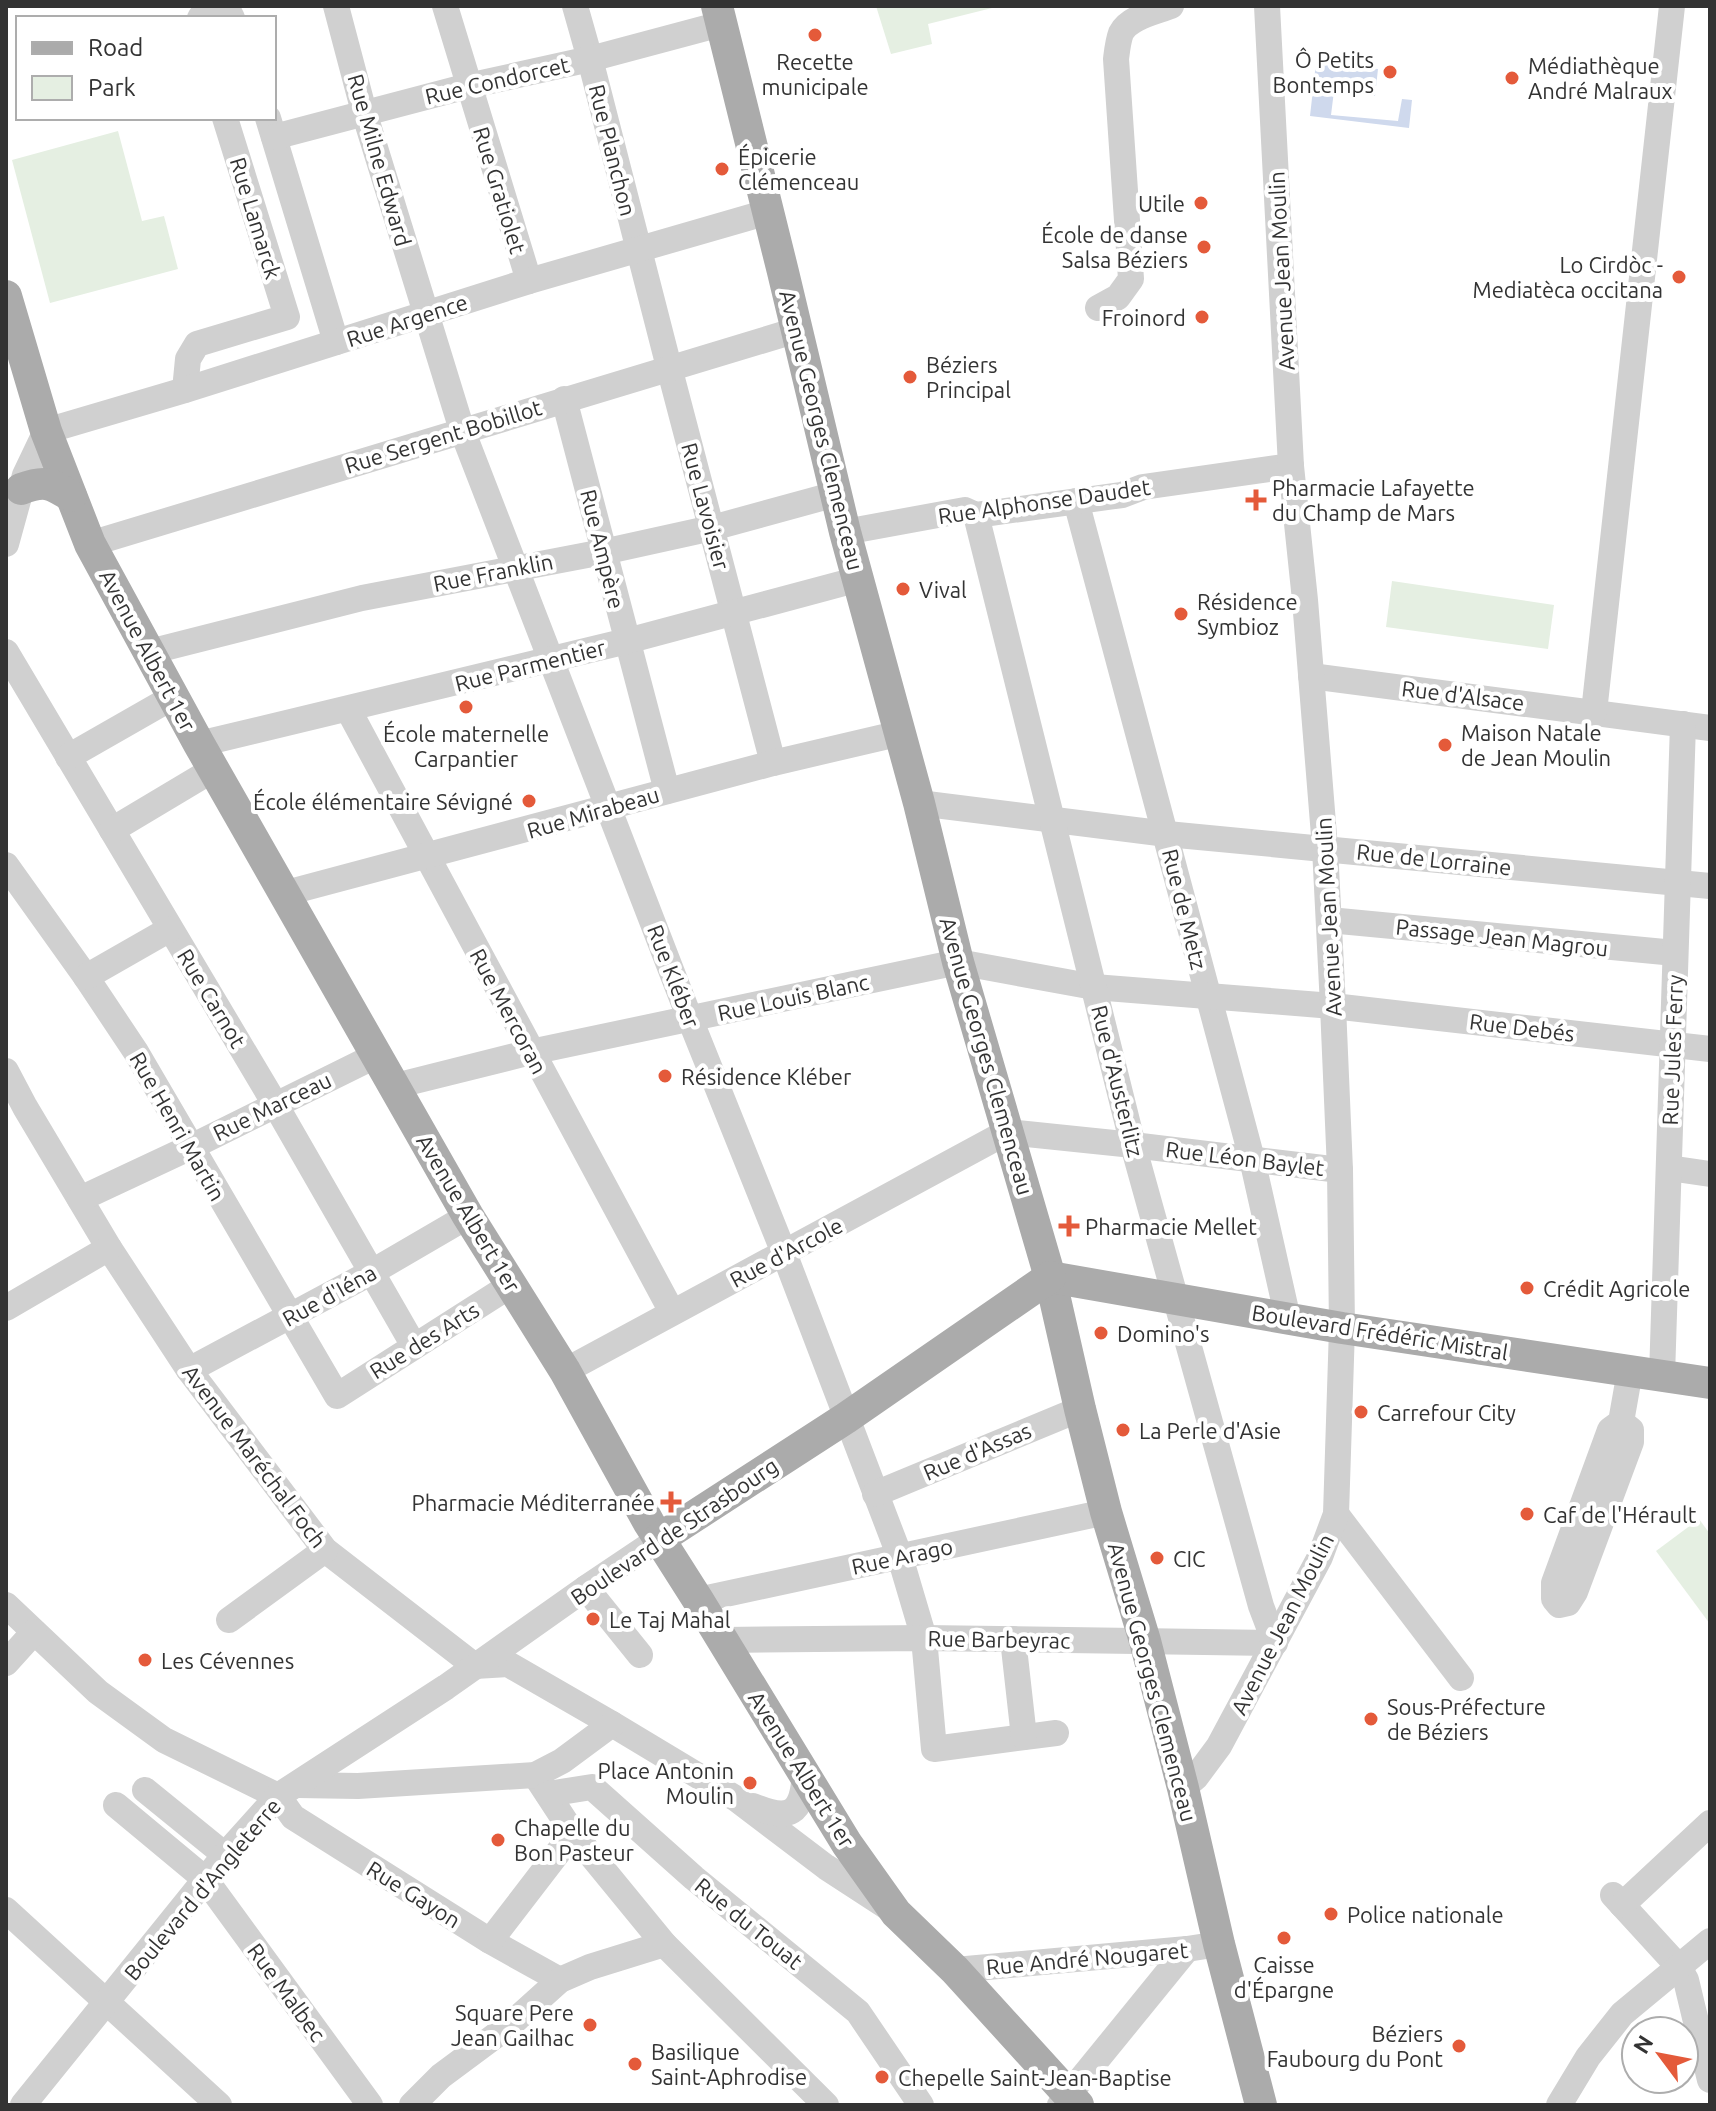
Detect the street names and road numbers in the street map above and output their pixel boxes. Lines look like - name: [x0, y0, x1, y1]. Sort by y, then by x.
- street label: Rue Condorcet: [422, 51, 572, 109]
- street label: Rue Milne Edward: [343, 71, 417, 249]
- street label: Rue Planchon: [585, 82, 641, 218]
- street label: Rue Gratiolet: [469, 124, 531, 257]
- street label: Rue Lamarck: [226, 154, 286, 282]
- street label: Avenue Jean Moulin: [1263, 171, 1299, 371]
- street label: Avenue Georges Clemenceau: [775, 287, 869, 573]
- street label: Rue Argence: [343, 289, 471, 351]
- street label: Rue Sergent Bobillot: [342, 394, 545, 478]
- street label: Rue Lavoisier: [677, 440, 735, 573]
- street label: Rue Alphonse Daudet: [936, 474, 1152, 528]
- street label: Rue Ampère: [576, 487, 630, 611]
- street label: Rue Franklin: [431, 548, 555, 596]
- street label: Avenue Albert 1er: [95, 565, 201, 736]
- street label: Rue Parmentier: [452, 634, 608, 696]
- street label: Rue d'Alsace: [1400, 675, 1526, 715]
- street label: Rue Mirabeau: [524, 781, 662, 843]
- street label: Avenue Jean Moulin: [1310, 817, 1346, 1017]
- street label: Rue de Lorraine: [1355, 838, 1513, 880]
- street label: Rue de Metz: [1158, 846, 1212, 972]
- street label: Passage Jean Magrou: [1395, 913, 1609, 961]
- street label: Avenue Georges Clemenceau: [935, 914, 1039, 1198]
- street label: Rue Kléber: [643, 921, 705, 1032]
- street label: Rue Carnot: [173, 944, 251, 1052]
- street label: Rue Mercoran: [466, 944, 552, 1078]
- street label: Rue Louis Blanc: [715, 969, 871, 1025]
- street label: Rue Jules Ferry: [1657, 974, 1687, 1126]
- street label: Rue d'Austerlitz: [1087, 1002, 1149, 1160]
- street label: Rue Debés: [1468, 1008, 1576, 1046]
- street label: Rue Henri Martin: [125, 1047, 231, 1205]
- street label: Rue Marceau: [209, 1067, 335, 1145]
- street label: Avenue Albert 1er: [412, 1130, 526, 1297]
- street label: Rue Léon Baylet: [1164, 1136, 1326, 1180]
- street label: Rue d'Arcole: [725, 1212, 847, 1292]
- street label: Rue d'Iéna: [278, 1259, 380, 1331]
- street label: Rue des Arts: [365, 1297, 483, 1383]
- street label: Boulevard Frédéric Mistral: [1250, 1299, 1510, 1365]
- street label: Avenue Maréchal Foch: [178, 1360, 332, 1552]
- street label: Rue d'Assas: [919, 1417, 1035, 1485]
- street label: Boulevard de Strasbourg: [566, 1452, 782, 1610]
- street label: Avenue Jean Moulin: [1226, 1530, 1338, 1718]
- street label: Rue Arago: [849, 1533, 955, 1579]
- street label: Avenue Georges Clemenceau: [1104, 1540, 1202, 1824]
- street label: Rue Barbeyrac: [928, 1625, 1070, 1653]
- street label: Avenue Albert 1er: [744, 1686, 860, 1852]
- street label: Boulevard d'Angleterre: [119, 1793, 285, 1985]
- street label: Rue Gayon: [363, 1855, 465, 1933]
- street label: Rue du Touat: [690, 1872, 808, 1974]
- street label: Rue André Nougaret: [985, 1937, 1189, 1979]
- street label: Rue Malbec: [243, 1938, 331, 2046]

